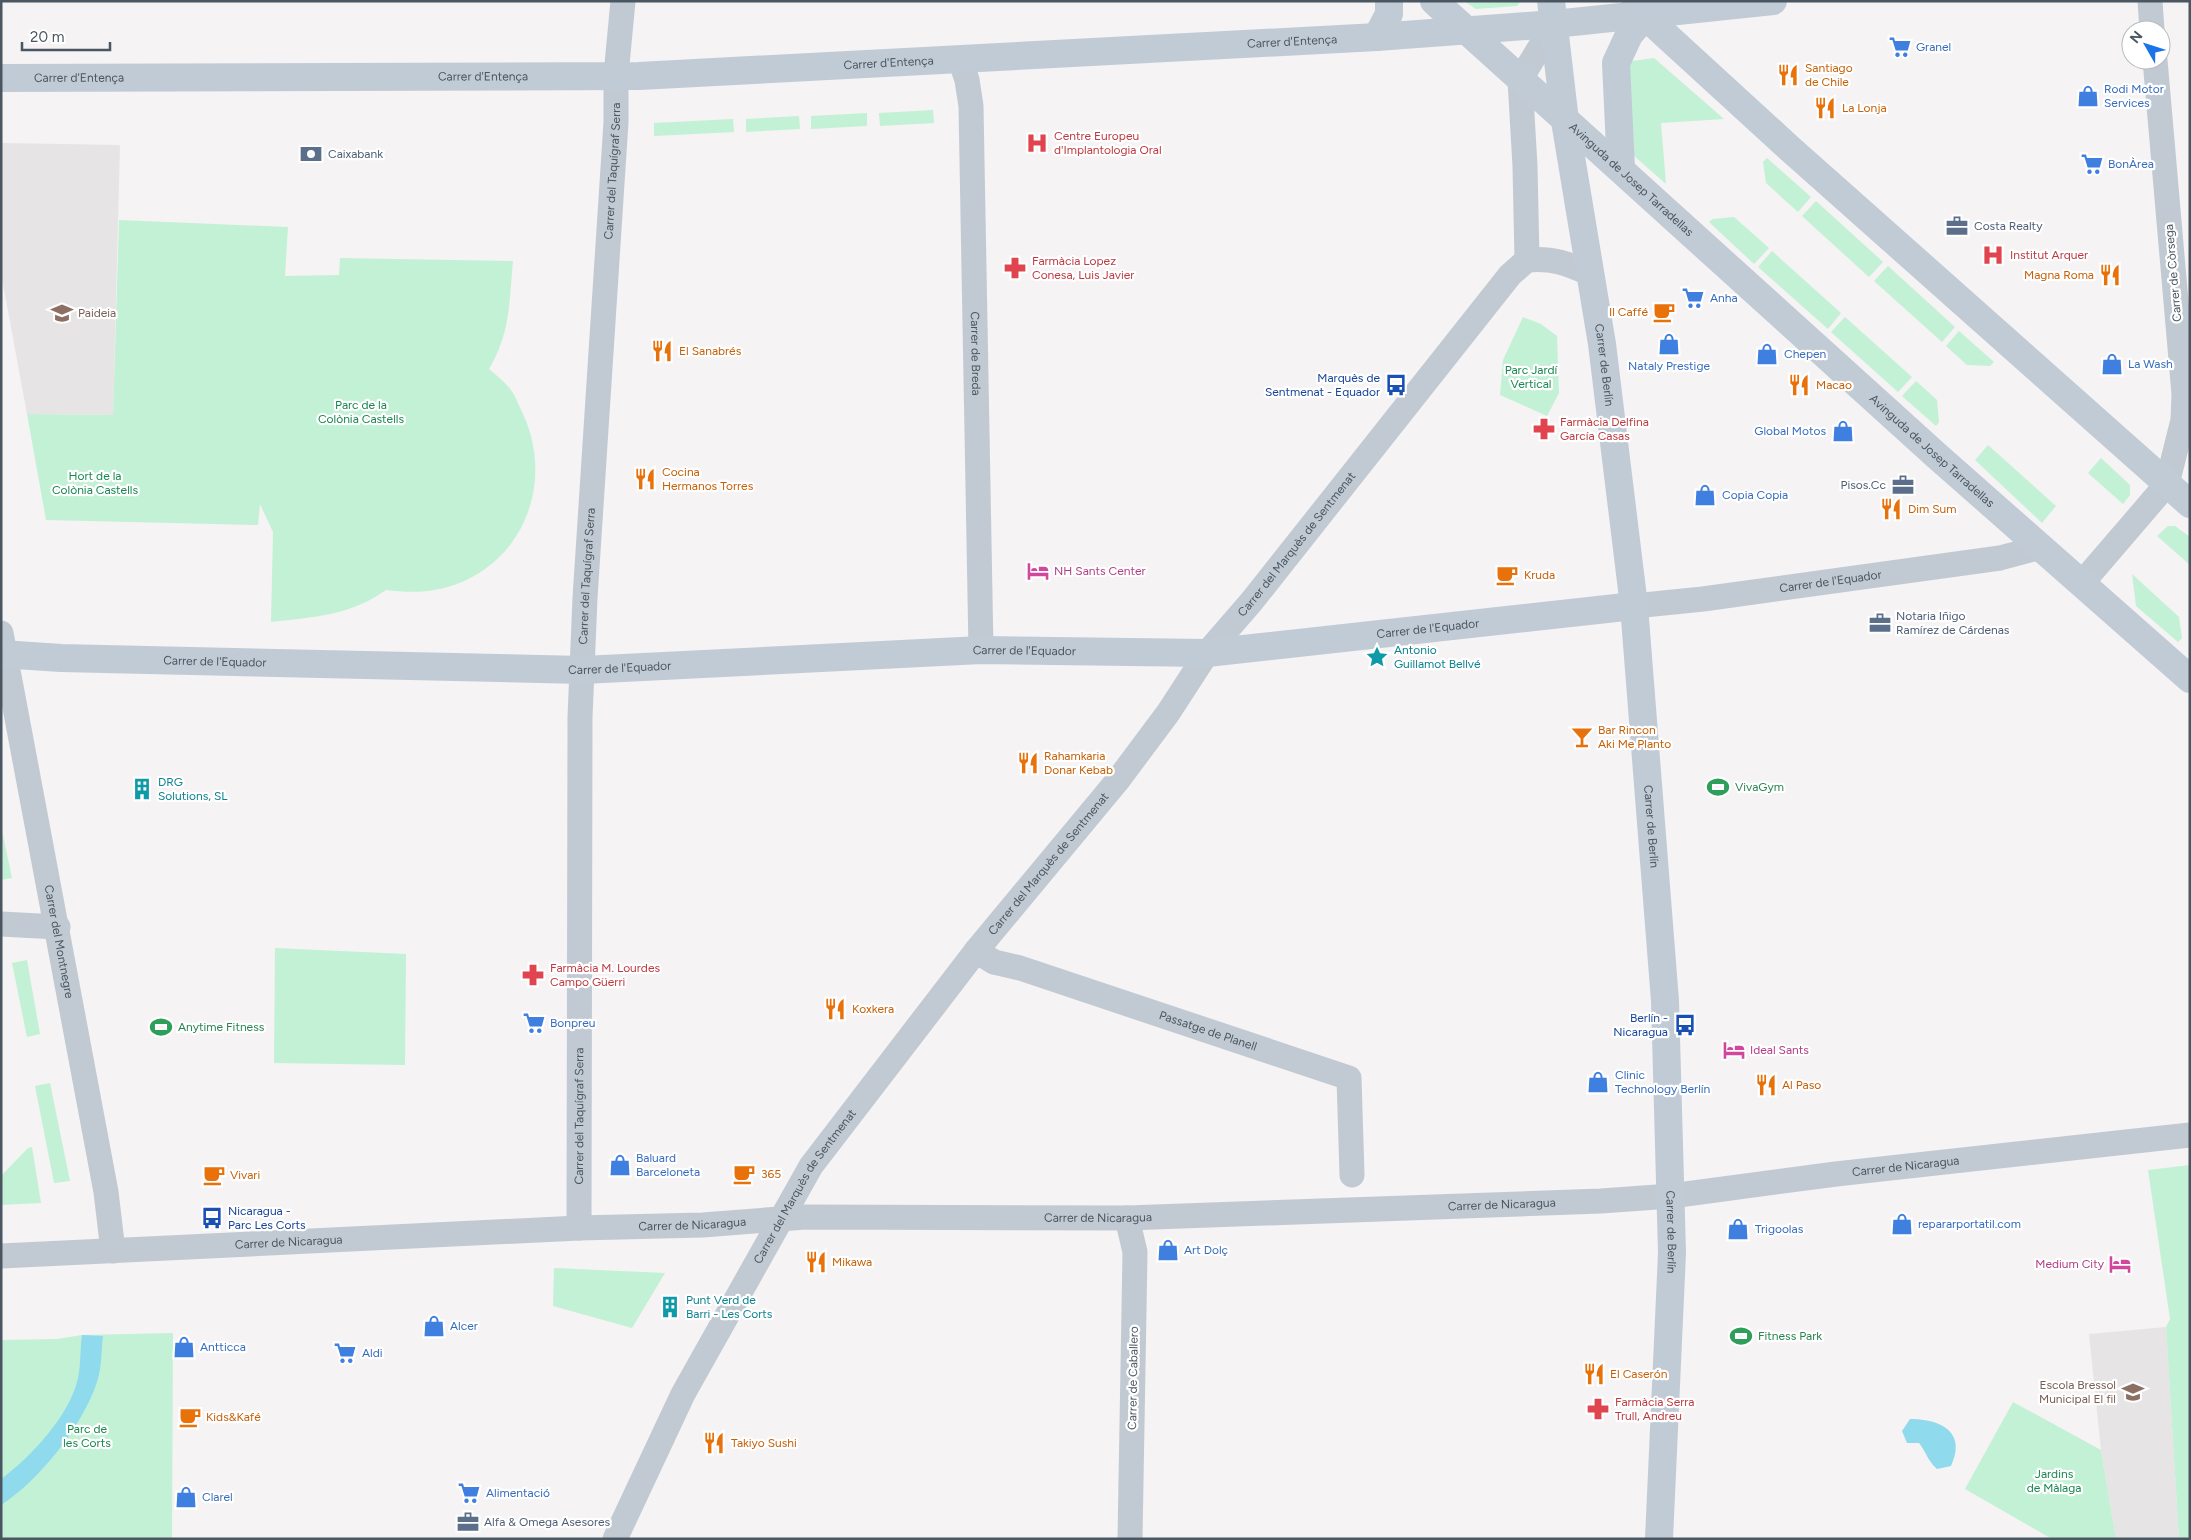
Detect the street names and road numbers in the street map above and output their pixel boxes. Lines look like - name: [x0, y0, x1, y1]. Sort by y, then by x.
- street label: Carrer d'Entença: [1247, 32, 1337, 51]
- street label: Carrer d'Entença: [843, 53, 934, 72]
- street label: Carrer d'Entença: [438, 69, 528, 84]
- street label: Carrer d'Entença: [34, 71, 124, 85]
- street label: Carrer del Taquígraf Serra: [601, 103, 623, 240]
- street label: Avinguda de Josep Tarradellas: [1566, 120, 1697, 239]
- street label: Carrer de Còrsega: [2162, 224, 2184, 322]
- street label: Carrer de Breda: [968, 311, 983, 396]
- street label: Carrer de Berlín: [1592, 323, 1617, 407]
- street label: Avinguda de Josep Tarradellas: [1867, 391, 1997, 510]
- street label: Carrer del Marquès de Sentmenat: [1235, 469, 1359, 619]
- street label: Carrer del Taquígraf Serra: [576, 507, 598, 645]
- street label: Carrer de l'Equador: [1778, 567, 1882, 595]
- street label: Carrer de l'Equador: [1376, 616, 1480, 641]
- street label: Carrer de l'Equador: [972, 643, 1076, 658]
- street label: Carrer de l'Equador: [163, 653, 267, 670]
- street label: Carrer de l'Equador: [568, 659, 672, 677]
- street label: Carrer de Berlín: [1641, 784, 1662, 869]
- street label: Carrer del Marquès de Sentmenat: [985, 789, 1112, 938]
- street label: Carrer del Montnegre: [41, 884, 77, 1000]
- street label: Passatge de Planell: [1157, 1008, 1259, 1054]
- street label: Carrer del Taquígraf Serra: [572, 1047, 586, 1185]
- street label: Carrer del Marquès de Sentmenat: [751, 1106, 859, 1266]
- street label: Carrer de Nicaragua: [1851, 1153, 1960, 1179]
- street label: Carrer de Berlín: [1663, 1190, 1679, 1274]
- street label: Carrer de Nicaragua: [1448, 1196, 1556, 1213]
- street label: Carrer de Nicaragua: [1044, 1210, 1152, 1225]
- street label: Carrer de Nicaragua: [638, 1215, 747, 1234]
- street label: Carrer de Nicaragua: [234, 1232, 343, 1252]
- street label: Carrer de Caballero: [1125, 1326, 1141, 1430]

